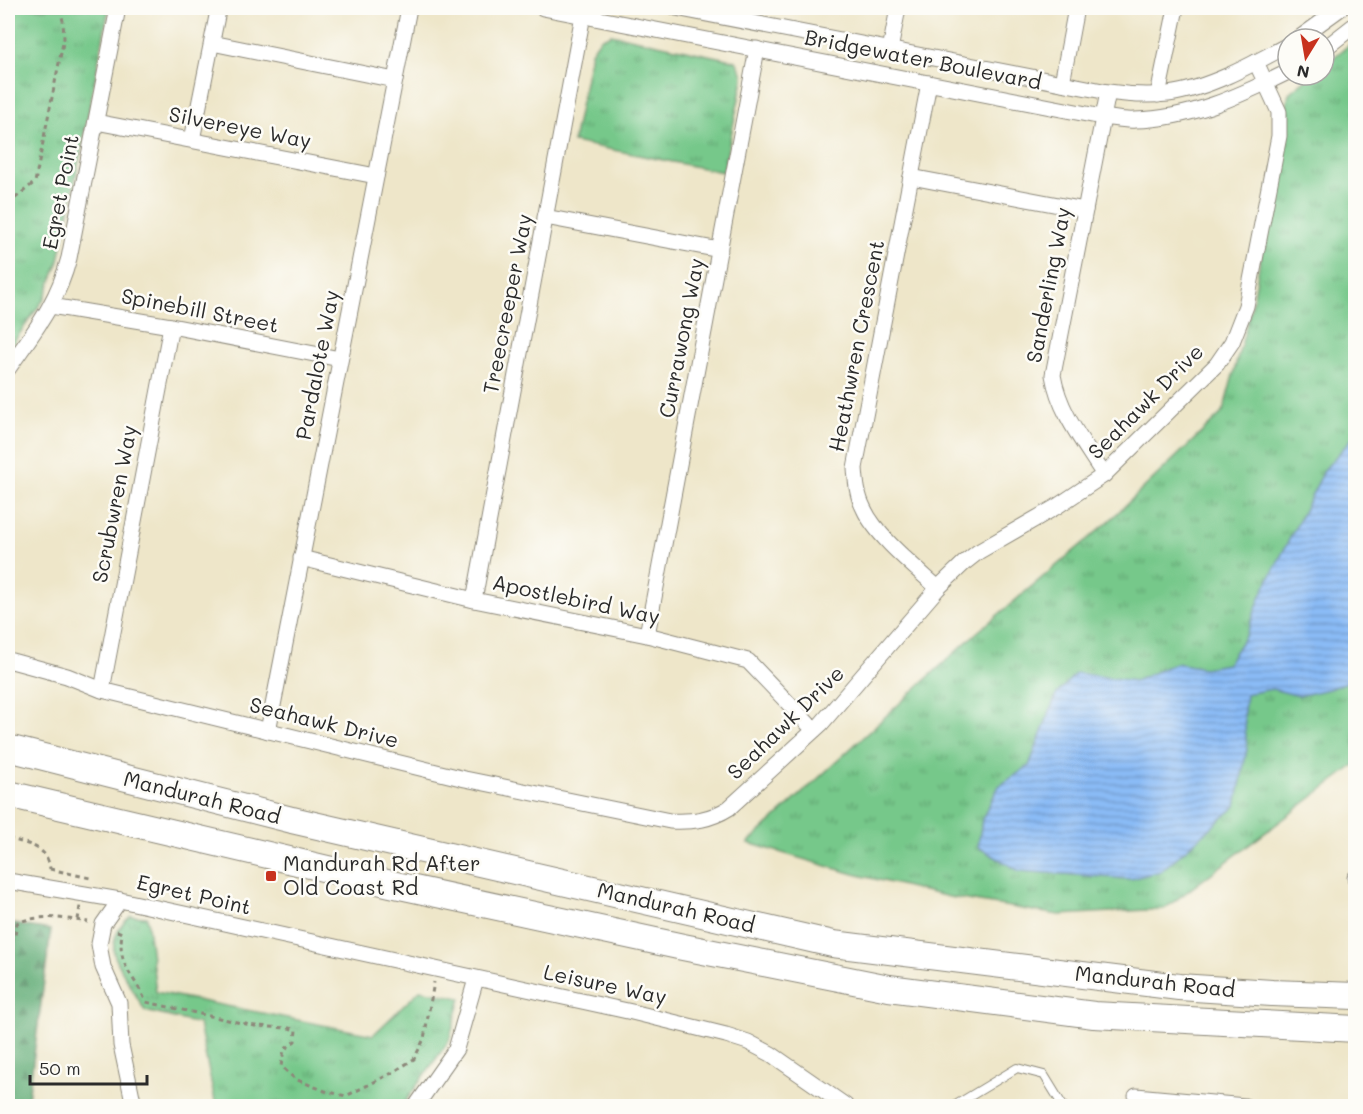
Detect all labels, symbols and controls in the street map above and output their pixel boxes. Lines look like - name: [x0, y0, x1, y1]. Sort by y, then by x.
- street label: Bridgewater Boulevard: [803, 22, 1044, 95]
- north arrow: [1276, 27, 1336, 87]
- text: N: [1295, 61, 1311, 84]
- street label: Silvereye Way: [167, 100, 314, 154]
- street label: Egret Point: [35, 132, 84, 251]
- street label: Sanderling Way: [1019, 205, 1076, 365]
- street label: Treecreeper Way: [476, 211, 537, 396]
- street label: Heathwren Crescent: [822, 237, 889, 454]
- street label: Currawong Way: [652, 255, 709, 420]
- street label: Spinebill Street: [119, 281, 281, 338]
- street label: Pardalote Way: [289, 288, 344, 442]
- street label: Seahawk Drive: [1081, 337, 1208, 464]
- street label: Scrubwren Way: [85, 422, 142, 585]
- street label: Apostlebird Way: [490, 568, 663, 629]
- street label: Seahawk Drive: [721, 659, 849, 785]
- street label: Seahawk Drive: [247, 690, 402, 753]
- street label: Mandurah Road: [121, 764, 284, 829]
- place label: Mandurah Rd After Old Coast Rd: [283, 849, 480, 900]
- street label: Egret Point: [135, 867, 254, 920]
- marker: Mandurah Rd After Old Coast Rd: [264, 869, 278, 883]
- street label: Mandurah Road: [595, 875, 758, 938]
- street label: Leisure Way: [541, 957, 669, 1010]
- street label: Mandurah Road: [1074, 959, 1237, 1002]
- scale bar: [30, 1048, 147, 1086]
- text: 50 m: [39, 1056, 81, 1080]

